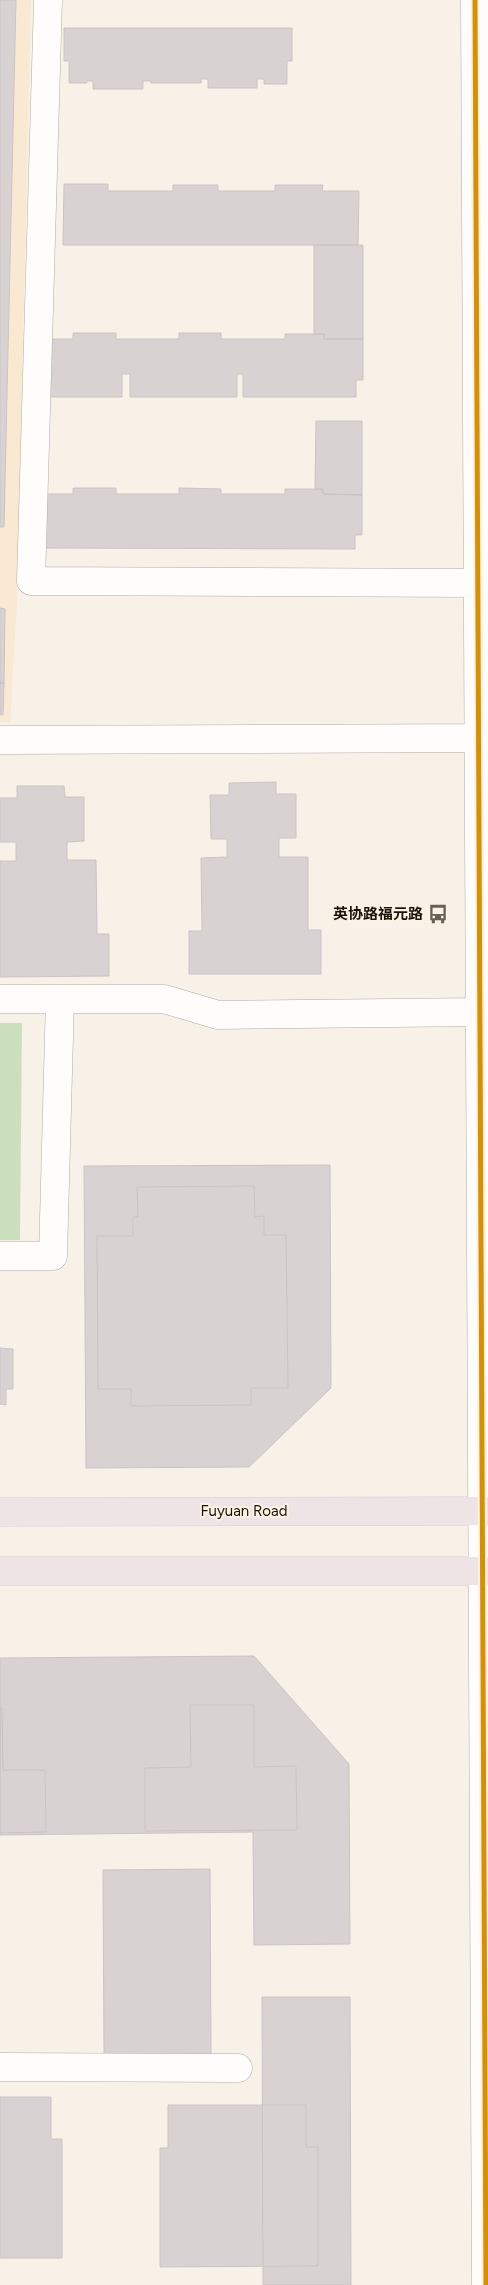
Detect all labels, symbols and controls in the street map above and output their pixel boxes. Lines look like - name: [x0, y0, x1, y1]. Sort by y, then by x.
- bus stop icon: 英协路福元路: [427, 903, 449, 925]
- place label: 英协路福元路: [333, 905, 423, 923]
- street label: Fuyuan Road: [201, 1502, 287, 1520]

